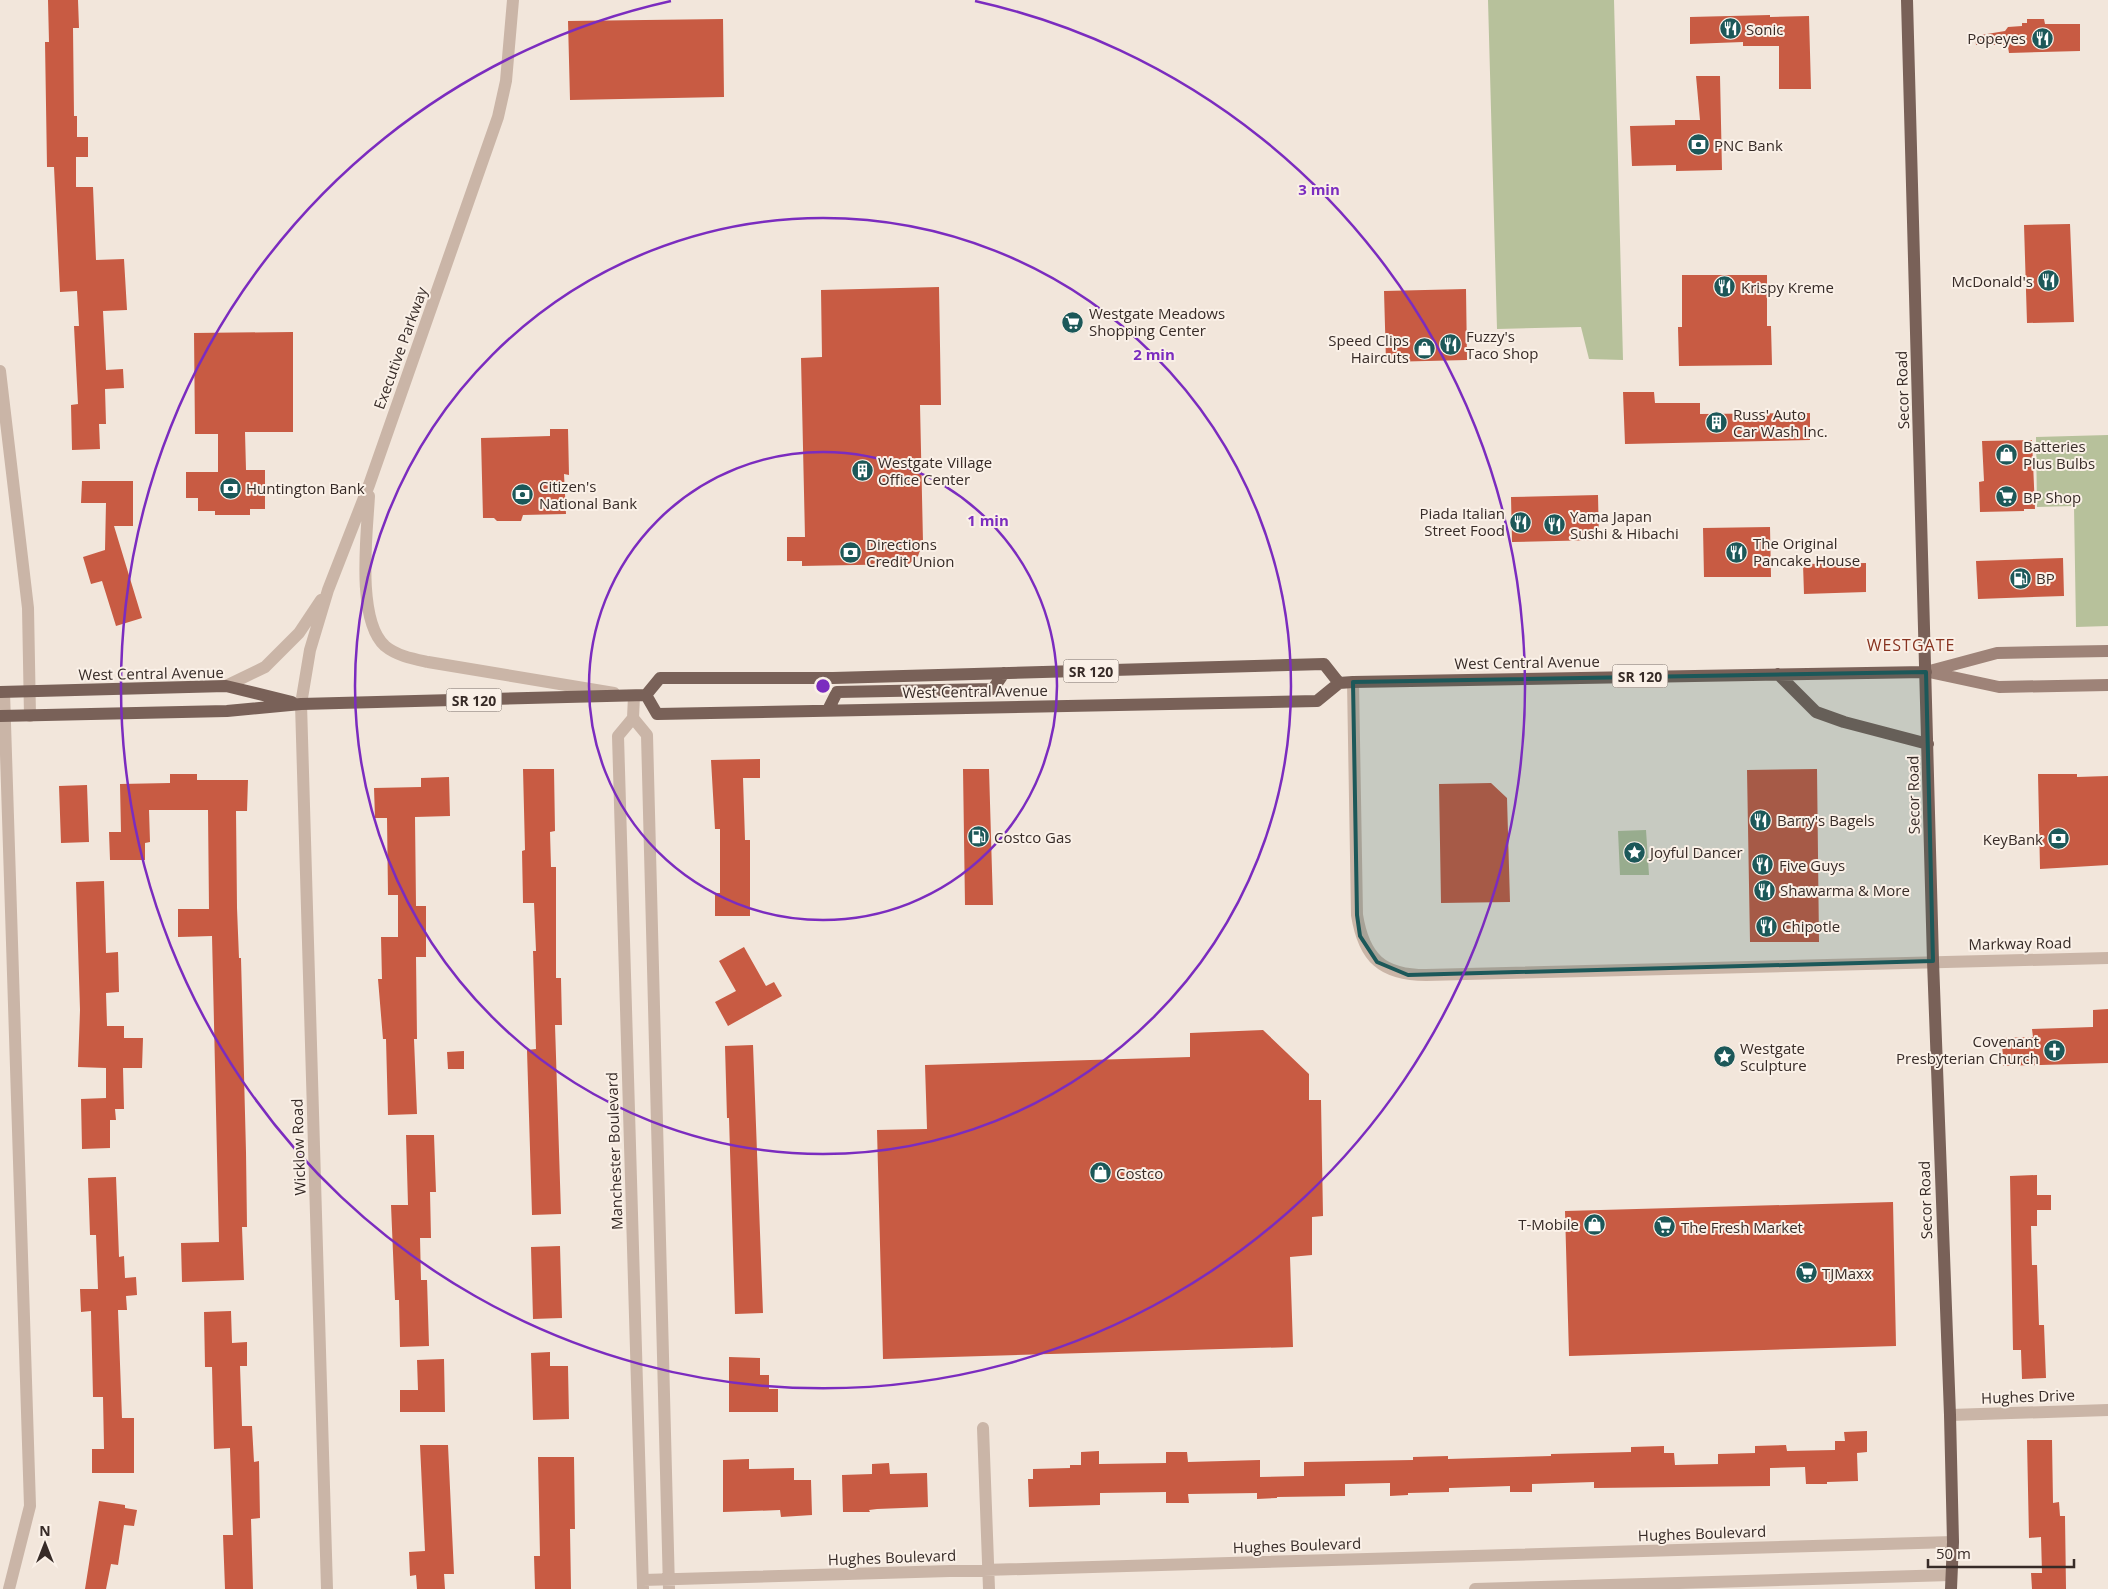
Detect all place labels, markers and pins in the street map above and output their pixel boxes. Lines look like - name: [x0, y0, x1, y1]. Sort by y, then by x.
- restaurant icon: Sonic: [1718, 17, 1742, 41]
- place label: Sonic: [1746, 19, 1783, 39]
- restaurant icon: Popeyes: [2030, 26, 2054, 50]
- place label: Popeyes: [1967, 28, 2026, 48]
- bank icon: PNC Bank: [1686, 133, 1710, 157]
- place label: PNC Bank: [1714, 135, 1783, 155]
- restaurant icon: McDonald's: [2037, 269, 2061, 293]
- place label: McDonald's: [1951, 271, 2033, 291]
- restaurant icon: Krispy Kreme: [1713, 275, 1737, 299]
- place label: Krispy Kreme: [1741, 277, 1834, 297]
- place label: Westgate Meadows Shopping Center: [1089, 303, 1225, 340]
- supermarket icon: Westgate Meadows Shopping Center: [1061, 310, 1085, 334]
- place label: Fuzzy's Taco Shop: [1466, 326, 1538, 363]
- place label: Speed Clips Haircuts: [1328, 330, 1409, 367]
- restaurant icon: Fuzzy's Taco Shop: [1438, 333, 1462, 357]
- shop icon: Speed Clips Haircuts: [1413, 337, 1437, 361]
- place label: Russ' Auto Car Wash Inc.: [1733, 404, 1828, 441]
- building icon: Russ' Auto Car Wash Inc.: [1705, 411, 1729, 435]
- place label: Batteries Plus Bulbs: [2023, 436, 2095, 473]
- shop icon: Batteries Plus Bulbs: [1995, 443, 2019, 467]
- place label: Westgate Village Office Center: [878, 452, 992, 489]
- building icon: Westgate Village Office Center: [850, 459, 874, 483]
- bank icon: Huntington Bank: [218, 476, 242, 500]
- place label: Citizen's National Bank: [539, 476, 637, 513]
- place label: Huntington Bank: [246, 478, 365, 498]
- bank icon: Citizen's National Bank: [511, 483, 535, 507]
- supermarket icon: BP Shop: [1995, 485, 2019, 509]
- place label: BP Shop: [2023, 487, 2081, 507]
- place label: Piada Italian Street Food: [1419, 503, 1505, 540]
- place label: Yama Japan Sushi & Hibachi: [1570, 506, 1679, 543]
- restaurant icon: Piada Italian Street Food: [1509, 510, 1533, 534]
- restaurant icon: Yama Japan Sushi & Hibachi: [1542, 513, 1566, 537]
- place label: The Original Pancake House: [1753, 533, 1860, 570]
- place label: Directions Credit Union: [866, 534, 954, 571]
- restaurant icon: The Original Pancake House: [1725, 540, 1749, 564]
- bank icon: Directions Credit Union: [838, 541, 862, 565]
- fuel station icon: BP: [2008, 566, 2032, 590]
- place label: BP: [2036, 568, 2055, 588]
- centre of rings: [814, 677, 832, 695]
- restaurant icon: Barry's Bagels: [1749, 808, 1773, 832]
- place label: Barry's Bagels: [1777, 810, 1875, 830]
- fuel station icon: Costco Gas: [966, 825, 990, 849]
- place label: Costco Gas: [994, 827, 1071, 847]
- bank icon: KeyBank: [2047, 827, 2071, 851]
- place label: KeyBank: [1983, 829, 2043, 849]
- place icon: Joyful Dancer: [1622, 840, 1646, 864]
- place label: Joyful Dancer: [1648, 842, 1743, 862]
- restaurant icon: Five Guys: [1751, 853, 1775, 877]
- place label: Five Guys: [1779, 855, 1845, 875]
- restaurant icon: Shawarma & More: [1752, 878, 1776, 902]
- place label: Shawarma & More: [1780, 880, 1910, 900]
- restaurant icon: Chipotle: [1754, 914, 1778, 938]
- place label: Chipotle: [1782, 916, 1840, 936]
- place label: Covenant Presbyterian Church: [1896, 1031, 2039, 1068]
- place label: Westgate Sculpture: [1740, 1038, 1807, 1075]
- church icon: Covenant Presbyterian Church: [2043, 1038, 2067, 1062]
- place icon: Westgate Sculpture: [1712, 1045, 1736, 1069]
- shop icon: Costco: [1088, 1161, 1112, 1185]
- place label: Costco: [1116, 1163, 1163, 1183]
- shop icon: T-Mobile: [1583, 1212, 1607, 1236]
- place label: T-Mobile: [1518, 1214, 1579, 1234]
- supermarket icon: The Fresh Market: [1653, 1215, 1677, 1239]
- place label: The Fresh Market: [1681, 1217, 1803, 1237]
- supermarket icon: TJMaxx: [1794, 1261, 1818, 1285]
- place label: TJMaxx: [1822, 1263, 1872, 1283]

